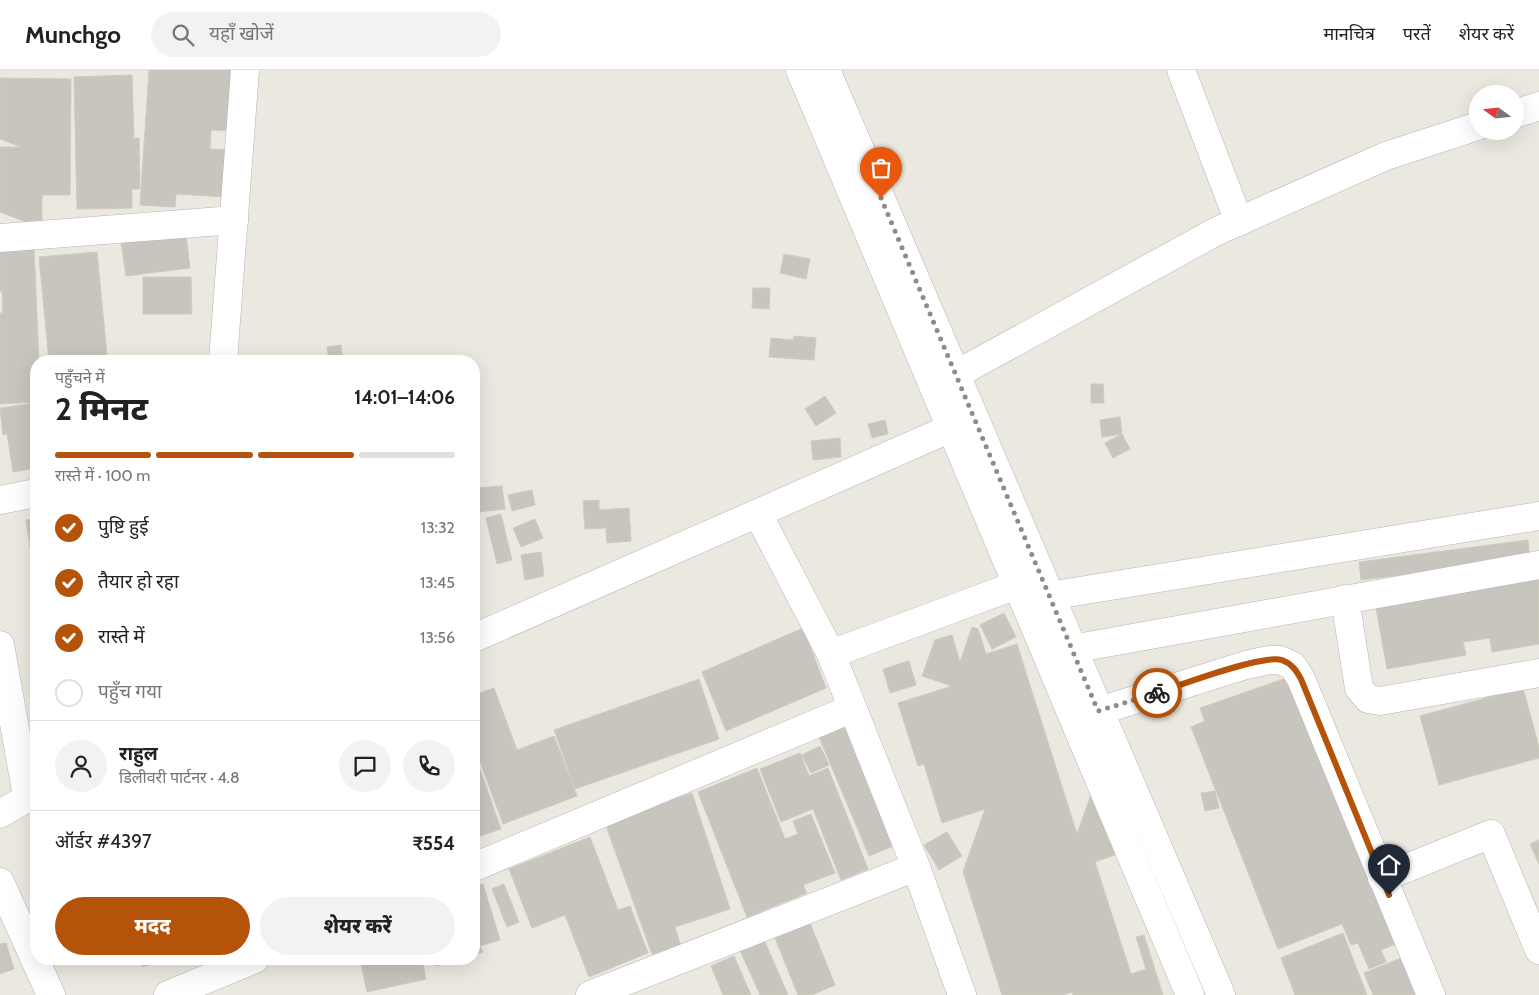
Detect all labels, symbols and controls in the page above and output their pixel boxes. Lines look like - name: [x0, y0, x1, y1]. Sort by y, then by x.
- search box: [151, 12, 501, 57]
- text: Munchgo: [25, 20, 121, 49]
- icon: search: [169, 21, 197, 49]
- text: यहाँ खोजें: [209, 22, 274, 45]
- text: मानचित्र: [1323, 23, 1375, 45]
- text: परतें: [1403, 23, 1431, 45]
- text: शेयर करें: [1459, 23, 1514, 45]
- north arrow: [1469, 85, 1524, 140]
- map controls: [1469, 85, 1524, 140]
- pin: [860, 147, 902, 198]
- icon: bag: [867, 154, 895, 182]
- text: पहुँचने में: [55, 368, 105, 387]
- text: 14:01–14:06: [354, 386, 455, 409]
- text: 2 मिनट: [55, 389, 148, 428]
- text: रास्ते में · 100 m: [55, 466, 150, 485]
- icon: check: [55, 514, 83, 542]
- text: पुष्टि हुई: [98, 515, 149, 538]
- text: 13:32: [421, 518, 455, 537]
- icon: check: [55, 569, 83, 597]
- text: तैयार हो रहा: [98, 570, 179, 593]
- text: 13:45: [420, 573, 455, 592]
- icon: check: [55, 624, 83, 652]
- text: रास्ते में: [98, 625, 145, 648]
- text: 13:56: [420, 628, 455, 647]
- courier: [1132, 668, 1182, 718]
- icon: bike: [1143, 679, 1171, 707]
- text: पहुँच गया: [98, 680, 162, 703]
- button: person: [55, 740, 107, 792]
- button: chat: [339, 740, 391, 792]
- button: phone: [403, 740, 455, 792]
- text: राहुल: [119, 742, 158, 765]
- text: डिलीवरी पार्टनर · 4.8: [119, 768, 240, 787]
- text: ऑर्डर #4397: [55, 830, 152, 853]
- text: ₹554: [412, 832, 455, 855]
- pin: [1368, 844, 1410, 895]
- icon: home: [1375, 851, 1403, 879]
- button: मदद: [55, 897, 250, 955]
- button: शेयर करें: [260, 897, 455, 955]

